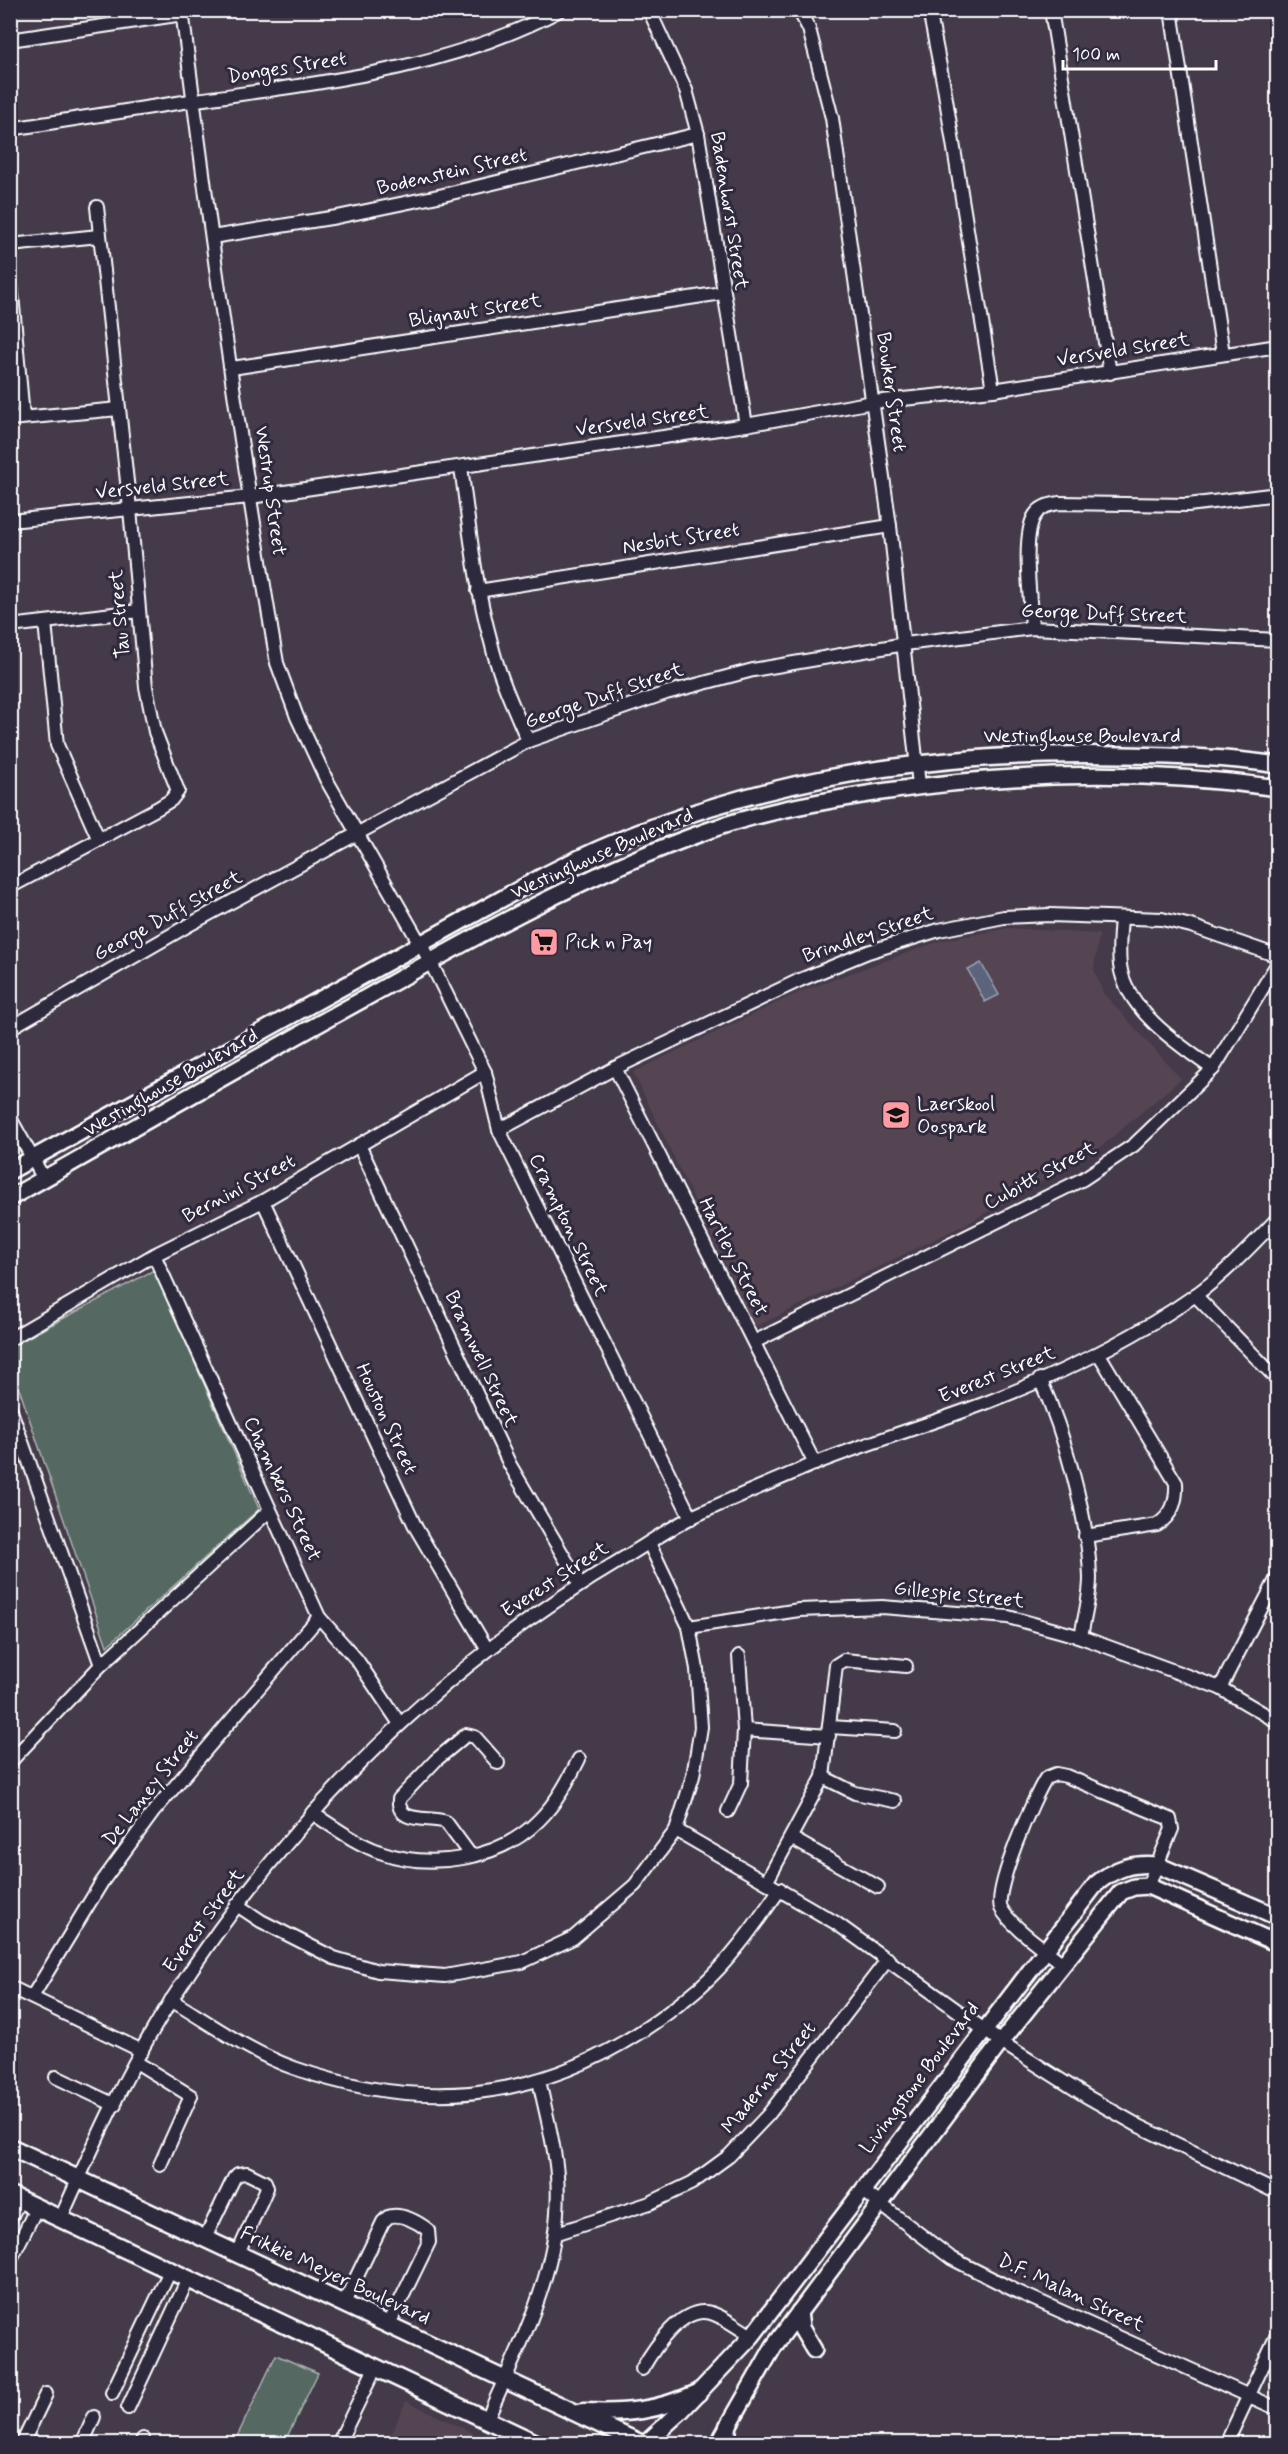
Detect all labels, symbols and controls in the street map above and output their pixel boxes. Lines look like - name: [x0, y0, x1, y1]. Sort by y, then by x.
- scale bar: [1063, 33, 1216, 71]
- text: 100 m: [1072, 43, 1120, 67]
- street label: Donges Street: [225, 45, 349, 92]
- street label: Badenhorst Street: [703, 130, 755, 292]
- street label: Bodenstein Street: [374, 142, 530, 202]
- street label: Blignaut Street: [407, 287, 543, 335]
- street label: Versveld Street: [1055, 326, 1192, 374]
- street label: Bowker Street: [869, 330, 913, 454]
- street label: Versveld Street: [574, 398, 710, 444]
- street label: Westrup Street: [248, 424, 292, 558]
- street label: Versveld Street: [94, 466, 230, 506]
- street label: Nesbit Street: [621, 516, 741, 562]
- street label: Tau Street: [103, 568, 137, 659]
- street label: George Duff Street: [1020, 598, 1188, 631]
- street label: George Duff Street: [521, 656, 688, 737]
- street label: Westinghouse Boulevard: [983, 723, 1181, 752]
- street label: Westinghouse Boulevard: [506, 802, 698, 908]
- street label: George Duff Street: [89, 864, 248, 969]
- street label: Brindley Street: [799, 900, 937, 970]
- supermarket icon: Pick n Pay: [528, 926, 560, 958]
- place label: Pick n Pay: [565, 929, 652, 956]
- street label: Westinghouse Boulevard: [79, 1022, 264, 1146]
- place label: Laerskool Oospark: [917, 1091, 995, 1141]
- school or university icon: Laerskool Oospark: [880, 1099, 912, 1131]
- street label: Cubitt Street: [979, 1135, 1101, 1217]
- street label: Bernini Street: [178, 1148, 300, 1230]
- street label: Crampton Street: [522, 1149, 614, 1301]
- street label: Hartley Street: [692, 1193, 774, 1321]
- street label: Bramwell Street: [438, 1287, 524, 1432]
- street label: Everest Street: [935, 1339, 1059, 1411]
- street label: Houston Street: [348, 1359, 424, 1479]
- street label: Chambers Street: [237, 1412, 327, 1566]
- street label: Everest Street: [496, 1535, 614, 1625]
- street label: Gillespie Street: [893, 1575, 1026, 1615]
- street label: De Laney Street: [97, 1724, 205, 1852]
- street label: Everest Street: [157, 1863, 251, 1979]
- street label: Livingstone Boulevard: [854, 1996, 986, 2160]
- street label: Maderna Street: [715, 2016, 823, 2140]
- street label: Frikkie Meyer Boulevard: [236, 2220, 434, 2332]
- street label: D.F. Malan Street: [993, 2247, 1149, 2339]

